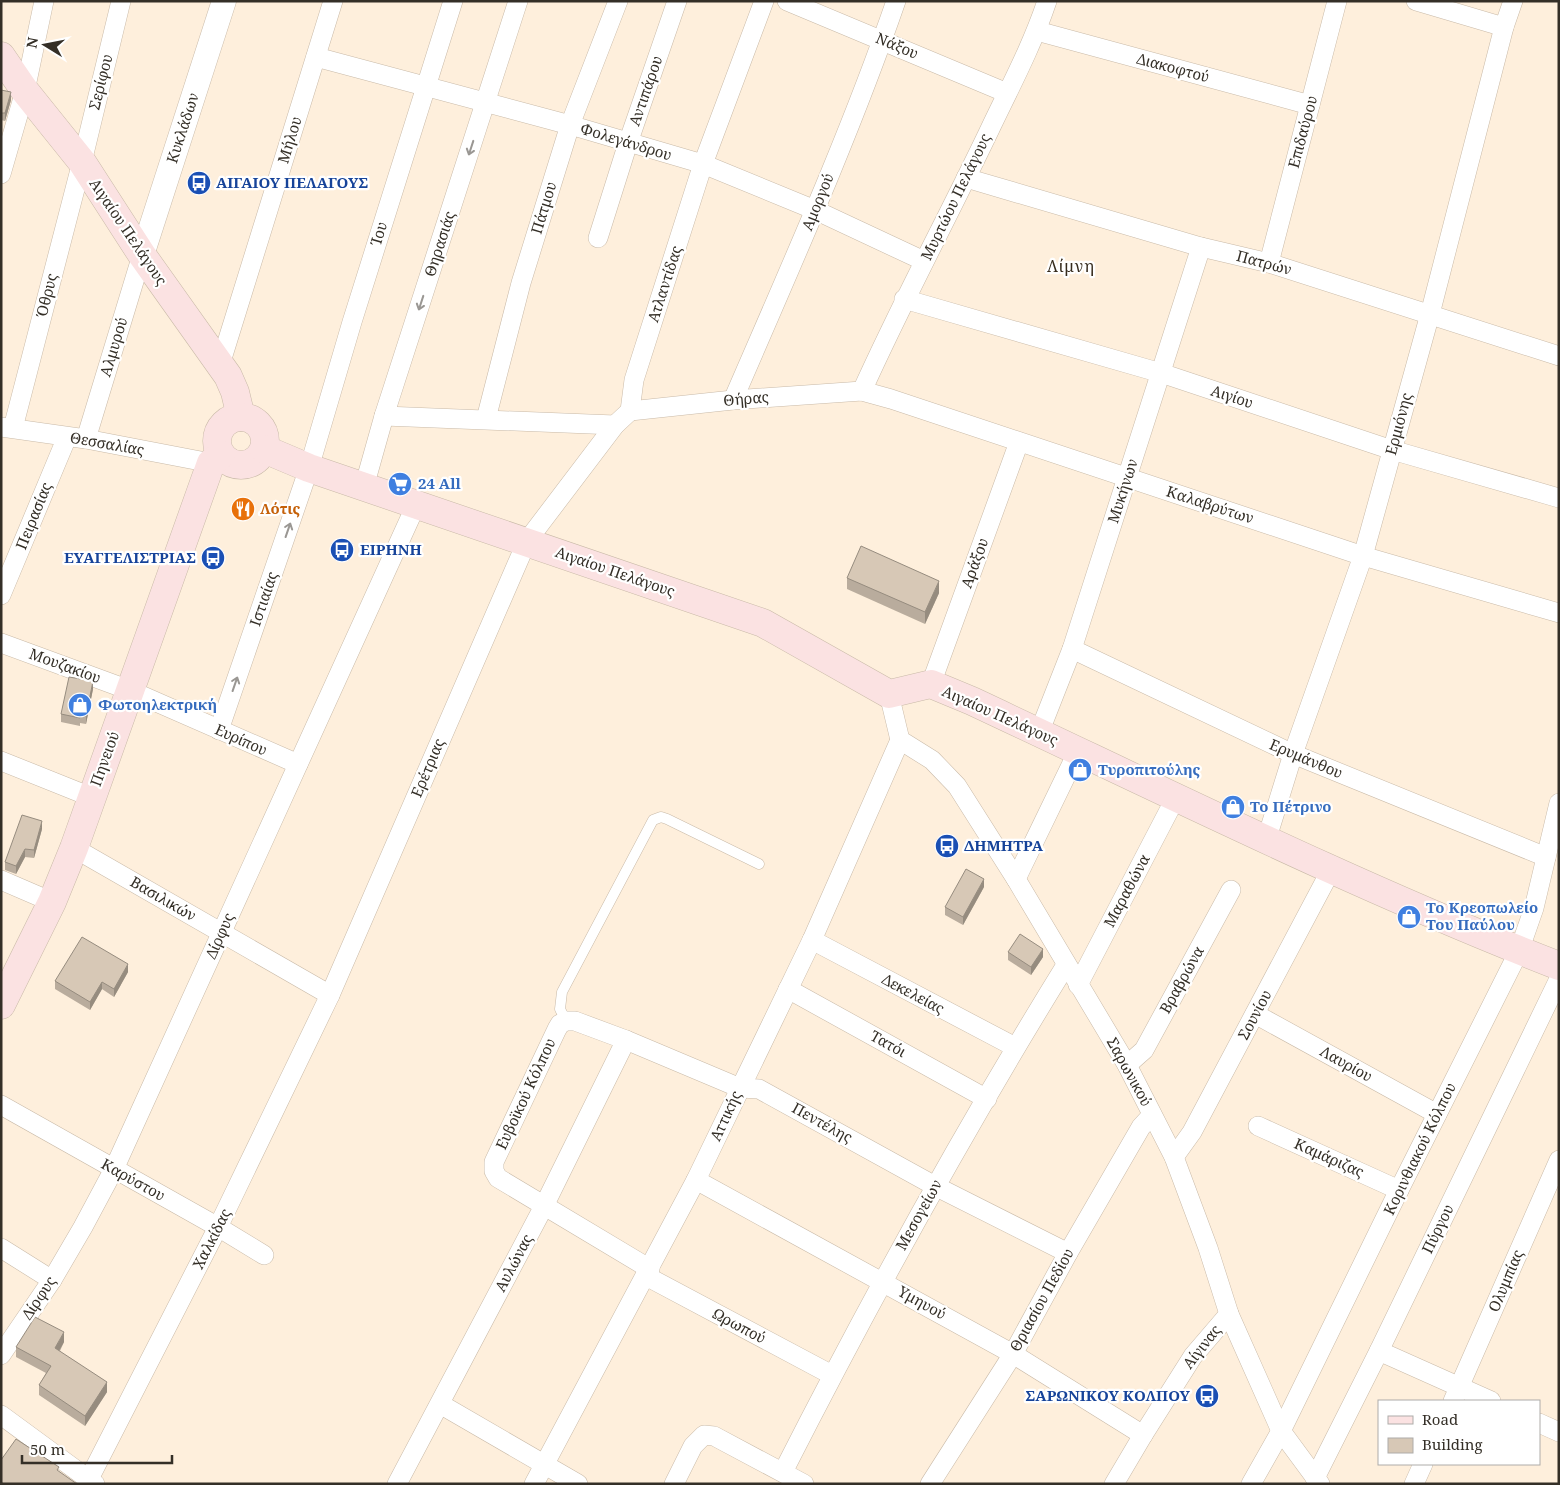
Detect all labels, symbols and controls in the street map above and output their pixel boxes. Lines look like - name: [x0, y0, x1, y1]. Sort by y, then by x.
- north arrow: [20, 20, 70, 70]
- street label: Νάξου: [873, 27, 922, 63]
- text: N: [21, 36, 42, 50]
- street label: Διακοφτού: [1135, 48, 1212, 86]
- street label: Σερίφου: [83, 52, 117, 112]
- street label: Αντιπάρου: [624, 53, 666, 128]
- street label: Κυκλάδων: [161, 90, 203, 165]
- street label: Επιδαύρου: [1283, 93, 1321, 170]
- street label: Μήλου: [272, 114, 306, 166]
- street label: Φολεγάνδρου: [578, 118, 674, 164]
- street label: Μυρτώου Πελάγους: [916, 130, 994, 263]
- one-way arrow: [466, 140, 475, 156]
- bus stop icon: ΑΙΓΑΙΟΥ ΠΕΛΑΓΟΥΣ: [186, 170, 212, 196]
- street label: Αμοργού: [796, 170, 838, 233]
- place label: ΑΙΓΑΙΟΥ ΠΕΛΑΓΟΥΣ: [216, 172, 368, 192]
- street label: Αιγαίου Πελάγους: [86, 174, 172, 289]
- street label: Πάτμου: [526, 179, 560, 236]
- street label: Θηρασιάς: [419, 208, 459, 279]
- street label: Ίου: [365, 219, 391, 249]
- street label: Ατλαντίδας: [642, 243, 686, 324]
- street label: Πατρών: [1234, 245, 1294, 279]
- district label: Λίμνη: [1047, 255, 1095, 277]
- street label: Όθρυς: [31, 271, 61, 320]
- one-way arrow: [415, 295, 425, 311]
- street label: Αλμυρού: [95, 315, 132, 379]
- street label: Αιγίου: [1209, 380, 1256, 412]
- street label: Θήρας: [722, 386, 769, 410]
- street label: Ερμιόνης: [1380, 390, 1416, 457]
- street label: Θεσσαλίας: [69, 427, 146, 459]
- street label: Μυκήνων: [1102, 456, 1142, 525]
- supermarket icon: 24 All: [387, 471, 413, 497]
- place label: 24 All: [418, 473, 461, 493]
- street label: Πειρασίας: [11, 479, 56, 552]
- street label: Καλαβρύτων: [1164, 481, 1257, 528]
- restaurant icon: Λότις: [230, 496, 256, 522]
- place label: Λότις: [260, 498, 301, 518]
- one-way arrow: [284, 523, 293, 539]
- street label: Αράξου: [956, 535, 992, 591]
- bus stop icon: ΕΙΡΗΝΗ: [329, 537, 355, 563]
- place label: ΕΙΡΗΝΗ: [360, 539, 422, 559]
- street label: Αιγαίου Πελάγους: [553, 541, 678, 601]
- bus stop icon: ΕΥΑΓΓΕΛΙΣΤΡΙΑΣ: [200, 545, 226, 571]
- place label: ΕΥΑΓΓΕΛΙΣΤΡΙΑΣ: [64, 547, 196, 567]
- street label: Ιστιαίας: [244, 569, 282, 629]
- street label: Μουζακίου: [27, 643, 104, 687]
- one-way arrow: [231, 677, 240, 692]
- street label: Αιγαίου Πελάγους: [939, 680, 1062, 750]
- shop icon: Φωτοηλεκτρική: [67, 692, 93, 718]
- place label: Φωτοηλεκτρική: [98, 694, 217, 714]
- street label: Ευρίπου: [212, 719, 271, 759]
- street label: Πηνειού: [85, 728, 123, 789]
- street label: Ερυμάνθου: [1267, 734, 1346, 782]
- street label: Ερέτριας: [406, 735, 448, 800]
- shop icon: Τυροπιτούλης: [1067, 757, 1093, 783]
- place label: Τυροπιτούλης: [1098, 759, 1200, 779]
- shop icon: Το Πέτρινο: [1220, 794, 1246, 820]
- place label: Το Πέτρινο: [1250, 796, 1332, 816]
- bus stop icon: ΔΗΜΗΤΡΑ: [934, 833, 960, 859]
- place label: ΔΗΜΗΤΡΑ: [964, 835, 1044, 855]
- street label: Μαραθώνα: [1099, 850, 1154, 930]
- street label: Βασιλικών: [127, 871, 200, 925]
- place label: Το Κρεοπωλείο Του Παύλου: [1426, 897, 1538, 934]
- shop icon: Το Κρεοπωλείο Του Παύλου: [1396, 904, 1422, 930]
- street label: Δίρφυς: [200, 909, 238, 962]
- street label: Βραβρώνα: [1154, 942, 1208, 1017]
- street label: Δεκελείας: [879, 968, 948, 1018]
- street label: Σουνίου: [1233, 986, 1276, 1043]
- street label: Τατόι: [867, 1025, 911, 1061]
- street label: Σαρωνικού: [1103, 1034, 1157, 1109]
- street label: Ευβοϊκού Κόλπου: [491, 1035, 560, 1153]
- street label: Λαυρίου: [1317, 1041, 1376, 1086]
- street label: Κορινθιακού Κόλπου: [1378, 1079, 1460, 1218]
- street label: Αττικής: [705, 1087, 745, 1144]
- street label: Πεντέλης: [789, 1097, 856, 1147]
- street label: Καμάριζας: [1291, 1133, 1367, 1181]
- street label: Καρύστου: [98, 1153, 169, 1205]
- street label: Μεσογείων: [891, 1176, 946, 1253]
- street label: Πύργου: [1417, 1201, 1458, 1256]
- street label: Χαλκίδας: [187, 1205, 235, 1272]
- street label: Αυλώνας: [490, 1230, 537, 1295]
- street label: Θριασίου Πεδίου: [1005, 1244, 1078, 1355]
- street label: Ολυμπίας: [1483, 1246, 1527, 1315]
- street label: Δίρφυς: [16, 1272, 60, 1323]
- street label: Υμηυού: [894, 1280, 950, 1324]
- street label: Ωρωπού: [709, 1303, 770, 1347]
- street label: Αίγινας: [1178, 1320, 1225, 1373]
- bus stop icon: ΣΑΡΩΝΙΚΟΥ ΚΟΛΠΟΥ: [1194, 1383, 1220, 1409]
- place label: ΣΑΡΩΝΙΚΟΥ ΚΟΛΠΟΥ: [1025, 1385, 1191, 1405]
- legend: [1378, 1400, 1540, 1465]
- text: Road: [1422, 1409, 1458, 1429]
- scale bar: [22, 1432, 172, 1464]
- text: Building: [1422, 1434, 1483, 1454]
- text: 50 m: [30, 1439, 65, 1459]

